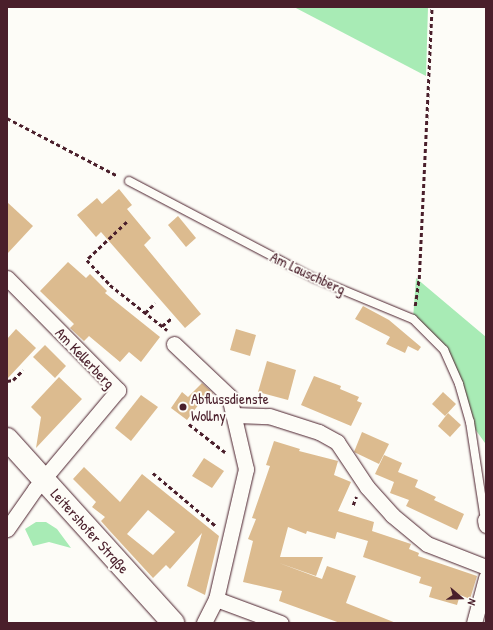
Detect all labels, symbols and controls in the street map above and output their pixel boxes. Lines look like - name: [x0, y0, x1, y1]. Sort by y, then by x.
- street label: Am Lauschberg: [268, 248, 348, 298]
- street label: Am Kellerberg: [52, 324, 118, 392]
- place label: Abflussdienste Wollny: [191, 389, 269, 424]
- marker: Abflussdienste Wollny: [178, 402, 188, 412]
- street label: Leitershofer Straße: [47, 485, 133, 577]
- north arrow: [441, 578, 481, 618]
- text: N: [465, 597, 480, 607]

